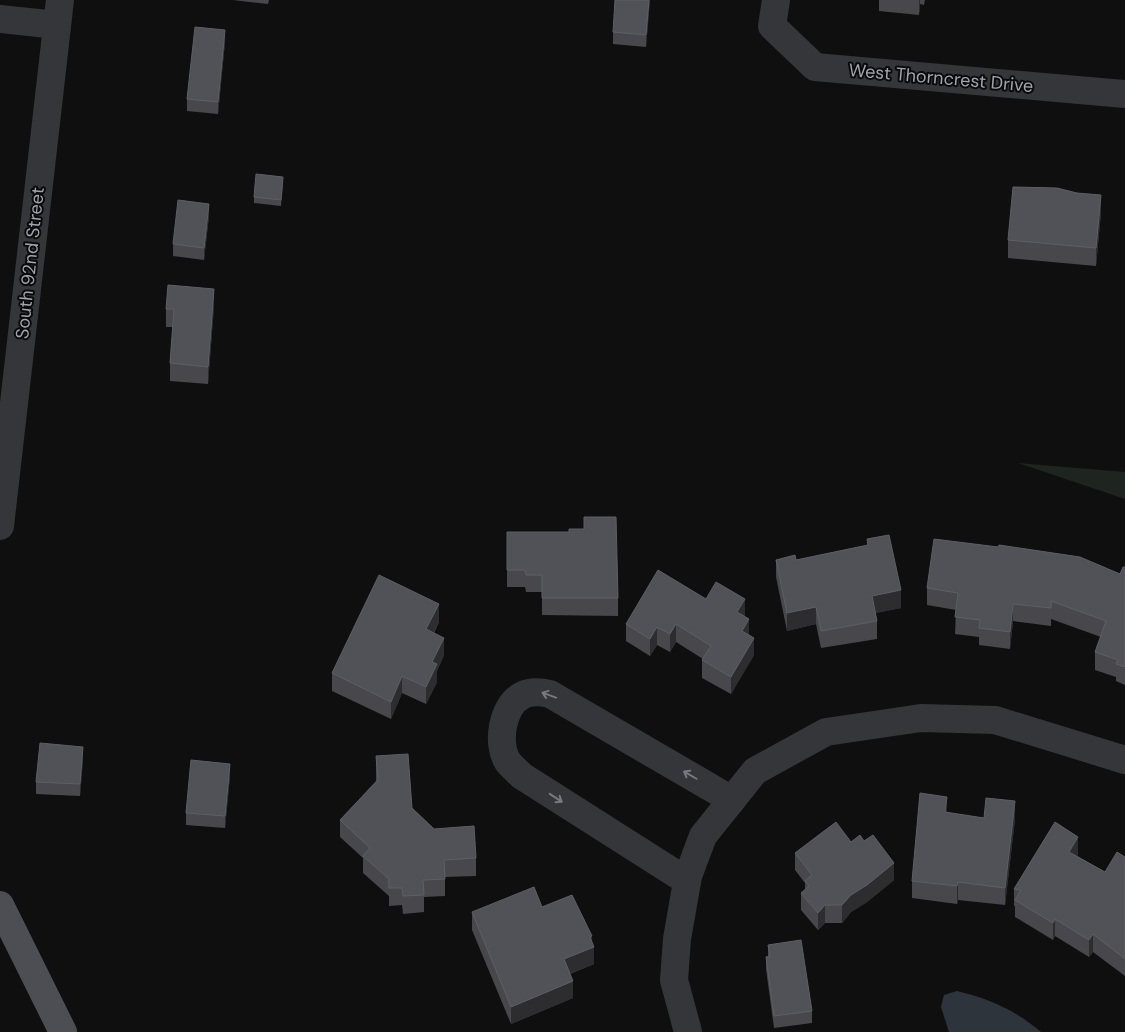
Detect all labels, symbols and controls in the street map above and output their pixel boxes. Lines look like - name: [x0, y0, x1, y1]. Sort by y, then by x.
- street label: West Thorncrest Drive: [848, 58, 1034, 98]
- street label: South 92nd Street: [10, 186, 50, 340]
- one-way arrow: [542, 690, 557, 699]
- one-way arrow: [683, 770, 698, 780]
- one-way arrow: [549, 793, 563, 803]

